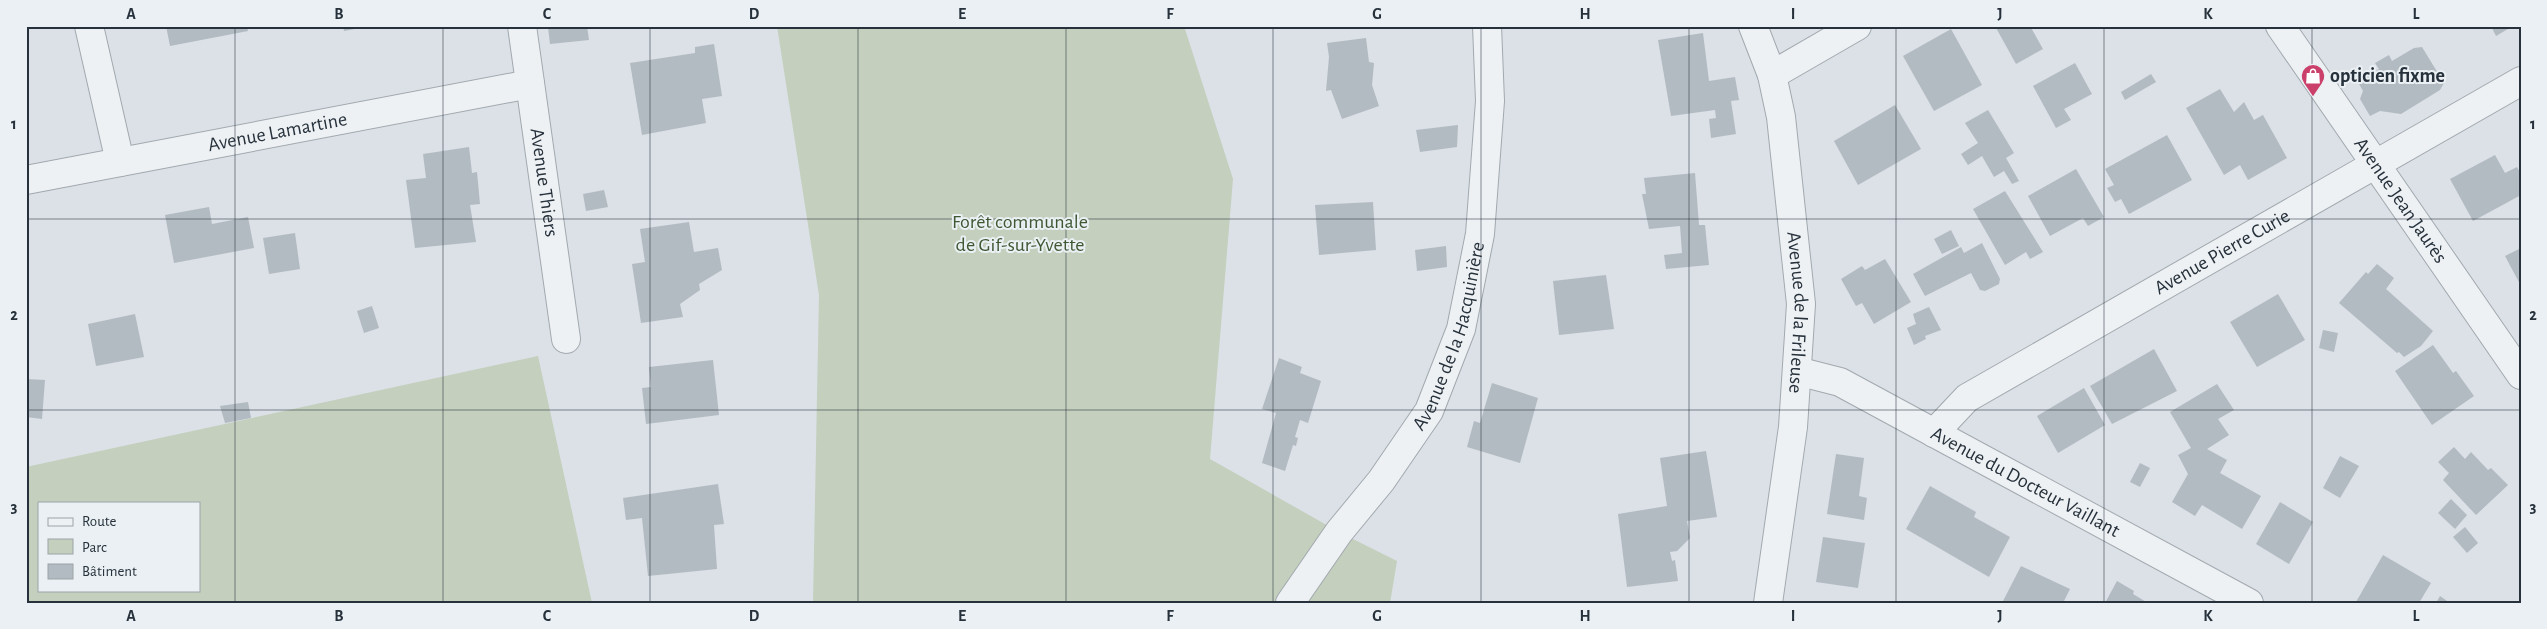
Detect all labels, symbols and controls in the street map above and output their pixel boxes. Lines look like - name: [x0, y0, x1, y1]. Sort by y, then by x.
- text: A: [126, 6, 136, 22]
- text: B: [334, 6, 344, 22]
- text: C: [543, 6, 552, 22]
- text: D: [749, 6, 760, 22]
- text: E: [958, 6, 966, 22]
- text: F: [1166, 6, 1174, 22]
- text: G: [1372, 6, 1382, 22]
- text: H: [1579, 6, 1591, 22]
- text: I: [1791, 6, 1795, 22]
- text: J: [1997, 6, 2003, 22]
- text: K: [2203, 6, 2213, 22]
- text: L: [2413, 6, 2420, 22]
- shop icon: opticien fixme: [2300, 63, 2326, 97]
- place label: opticien fixme: [2330, 66, 2445, 86]
- street label: Avenue Lamartine: [206, 109, 349, 155]
- text: 1: [11, 116, 17, 132]
- text: 1: [2530, 116, 2536, 132]
- street label: Avenue Thiers: [526, 127, 562, 238]
- street label: Avenue Jean Jaurès: [2350, 134, 2451, 267]
- street label: Avenue Pierre Curie: [2151, 206, 2293, 299]
- park label: Forêt communale de Gif-sur-Yvette: [952, 212, 1088, 255]
- street label: Avenue de la Frileuse: [1783, 231, 1811, 394]
- street label: Avenue de la Hacquinière: [1409, 240, 1488, 434]
- text: 2: [10, 307, 18, 323]
- text: 2: [2529, 307, 2537, 323]
- street label: Avenue du Docteur Vaillant: [1928, 423, 2123, 541]
- text: 3: [11, 499, 18, 515]
- text: 3: [2530, 499, 2537, 515]
- legend: [38, 502, 200, 592]
- text: Route: [82, 514, 116, 529]
- text: Parc: [82, 540, 107, 555]
- text: Bâtiment: [82, 564, 137, 579]
- text: A: [126, 608, 136, 624]
- text: B: [334, 608, 344, 624]
- text: C: [543, 608, 552, 624]
- text: D: [749, 608, 760, 624]
- text: E: [958, 608, 966, 624]
- text: F: [1166, 608, 1174, 624]
- text: G: [1372, 608, 1382, 624]
- text: H: [1579, 608, 1591, 624]
- text: I: [1791, 608, 1795, 624]
- text: J: [1997, 608, 2003, 624]
- text: K: [2203, 608, 2213, 624]
- text: L: [2413, 608, 2420, 624]

